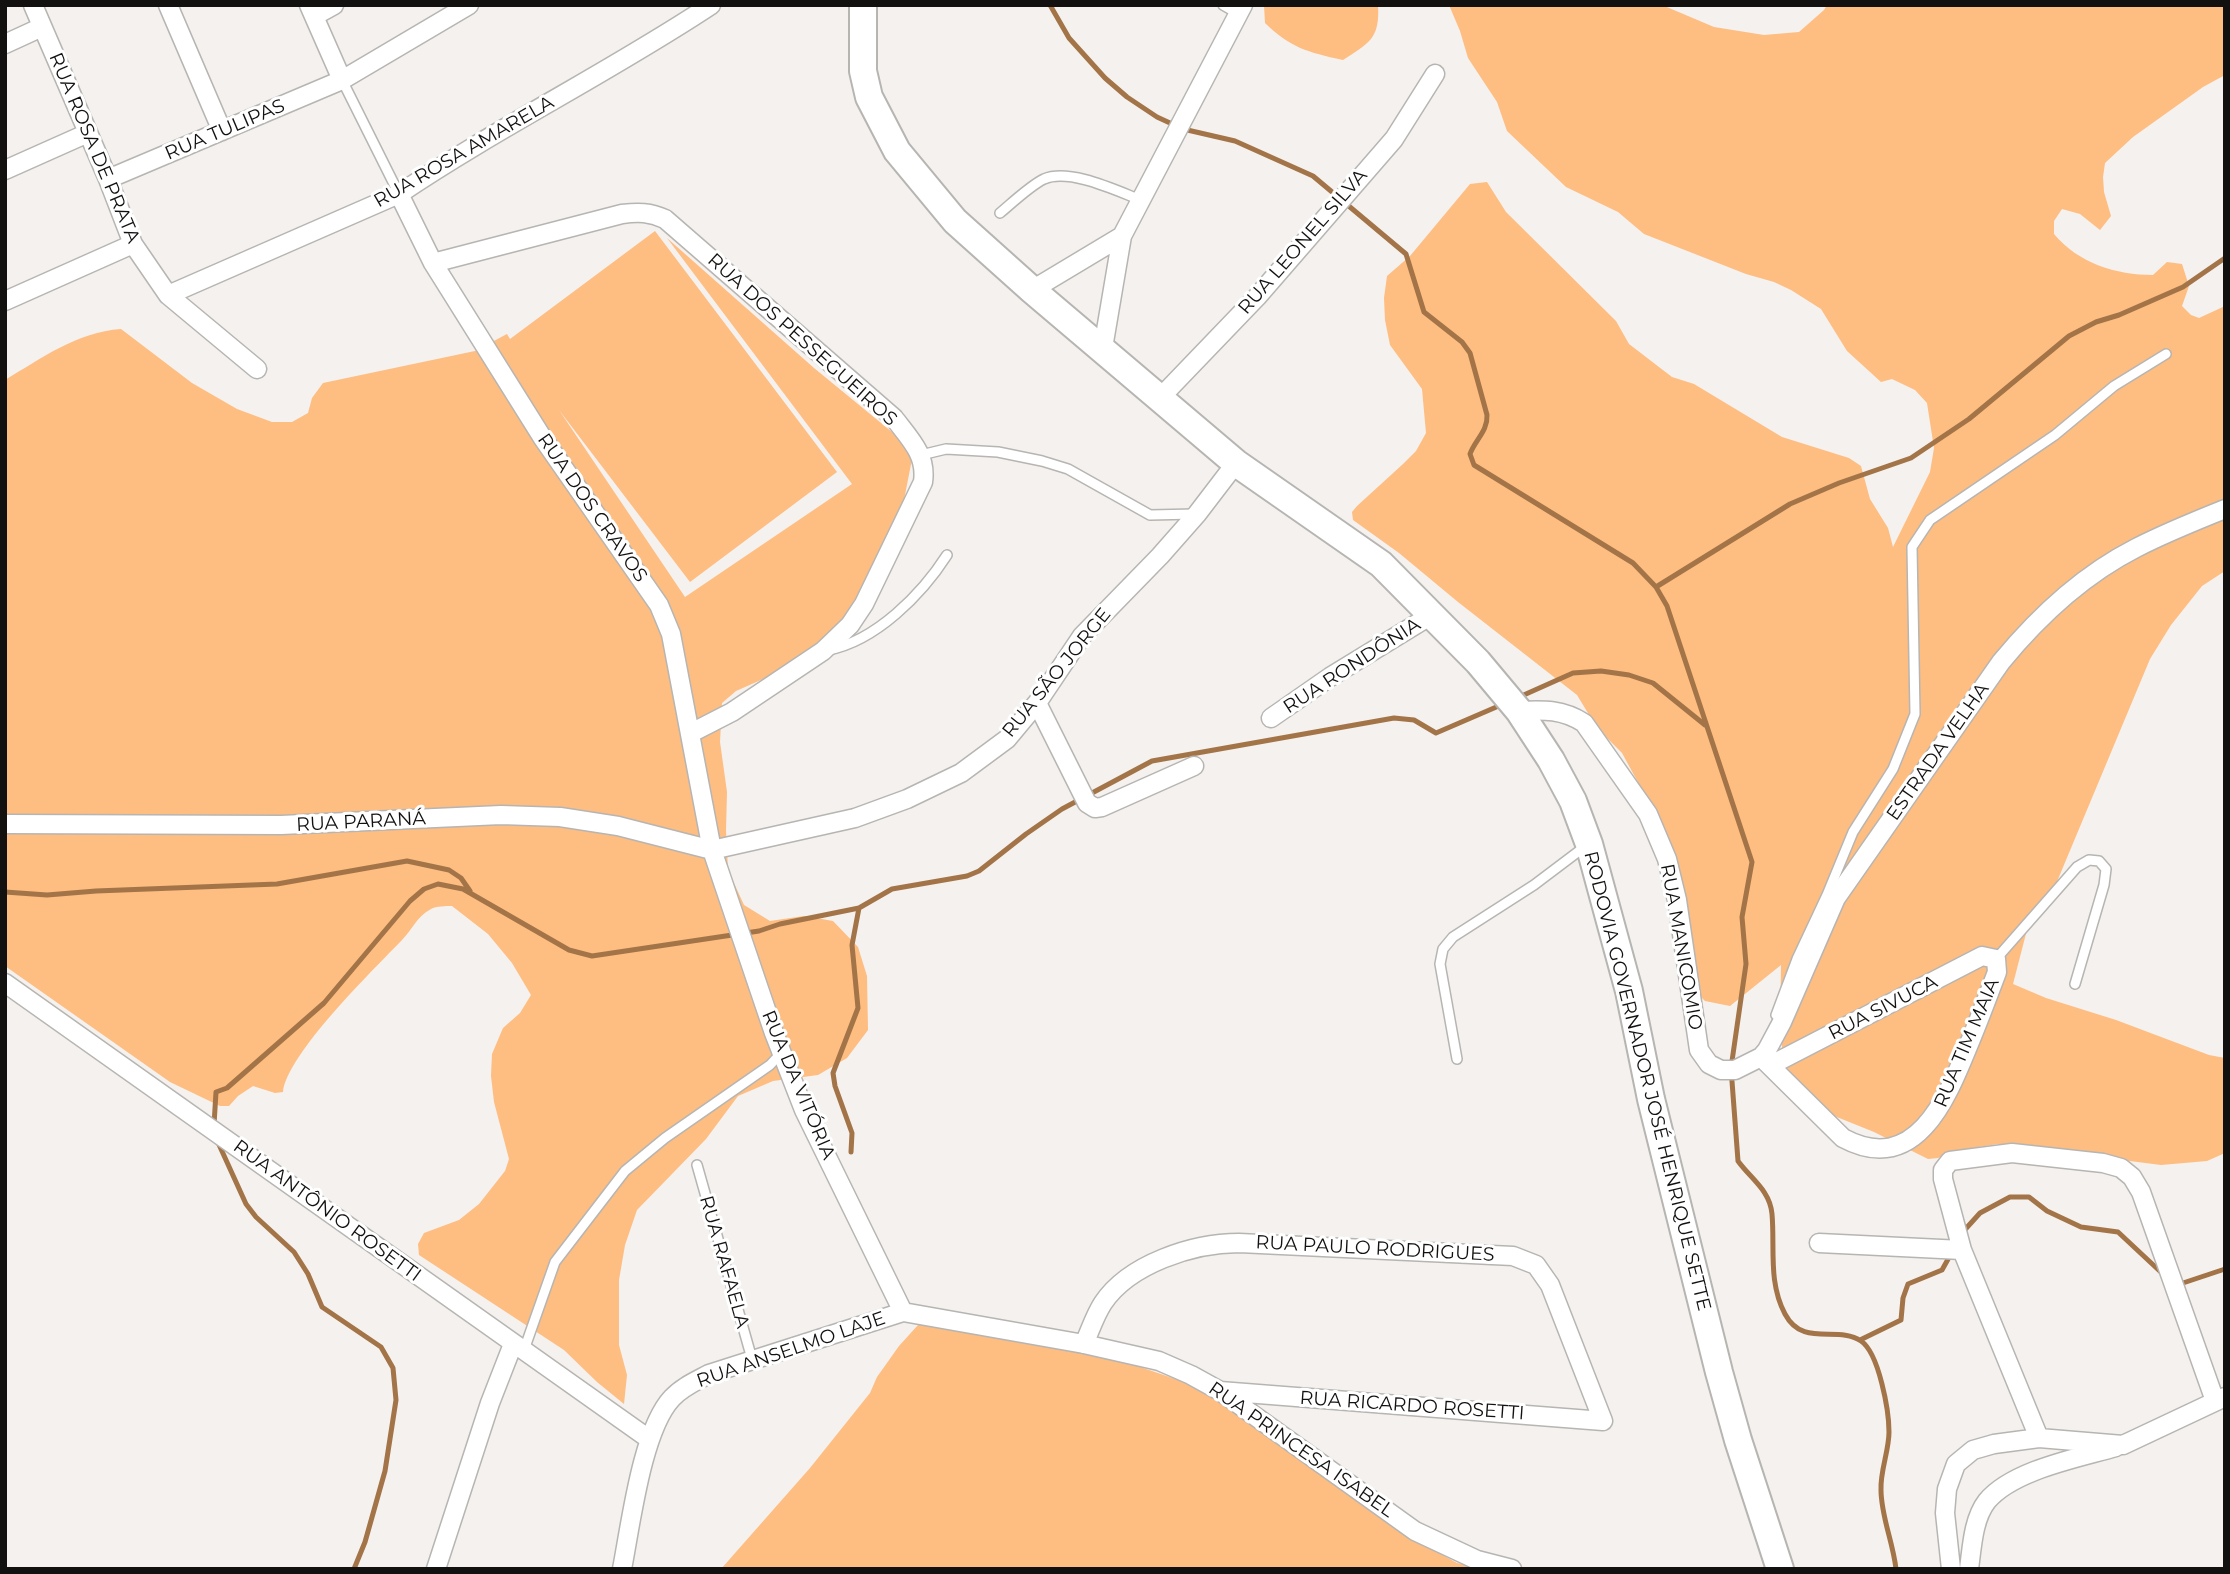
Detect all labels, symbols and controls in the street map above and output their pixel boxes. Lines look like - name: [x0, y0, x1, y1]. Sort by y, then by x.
- street label: RUA ROSA DE PRATA: [44, 49, 144, 247]
- street label: RUA ROSA AMARELA: [370, 91, 558, 213]
- street label: RUA TULIPAS: [162, 95, 288, 165]
- street label: RUA LEONEL SILVA: [1234, 165, 1372, 319]
- street label: RUA DOS PESSEGUEIROS: [703, 249, 901, 431]
- street label: RUA DOS CRAVOS: [532, 429, 652, 587]
- street label: RUA SÃO JORGE: [998, 604, 1116, 742]
- street label: RUA RONDÔNIA: [1279, 613, 1425, 719]
- street label: ESTRADA VELHA: [1882, 679, 1994, 825]
- street label: RUA PARANÁ: [296, 807, 426, 837]
- street label: RODOVIA GOVERNADOR JOSÉ HENRIQUE SETTE: [1579, 849, 1715, 1313]
- street label: RUA MANICOMIO: [1655, 862, 1707, 1032]
- street label: RUA SIVUCA: [1825, 971, 1941, 1045]
- street label: RUA TIM MAIA: [1930, 975, 2004, 1111]
- street label: RUA DA VITÓRIA: [756, 1007, 840, 1163]
- street label: RUA ANTÔNIO ROSETTI: [229, 1135, 425, 1287]
- street label: RUA RAFAELA: [694, 1193, 754, 1331]
- street label: RUA PAULO RODRIGUES: [1255, 1231, 1495, 1267]
- street label: RUA ANSELMO LAJE: [694, 1307, 888, 1393]
- street label: RUA PRINCESA ISABEL: [1204, 1377, 1398, 1523]
- street label: RUA RICARDO ROSETTI: [1299, 1387, 1525, 1425]

